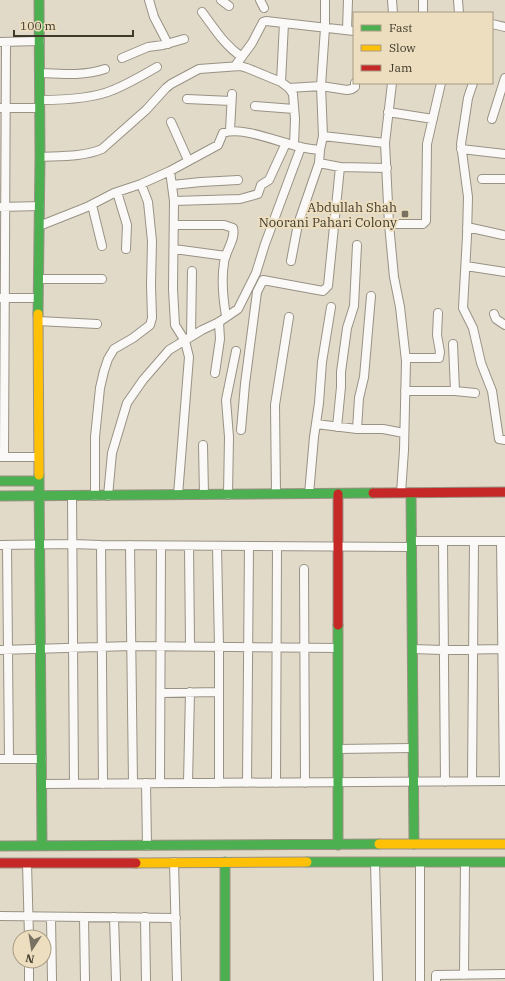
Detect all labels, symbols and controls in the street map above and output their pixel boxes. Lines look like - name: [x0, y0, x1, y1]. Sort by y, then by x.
- scale bar: [14, 12, 133, 38]
- legend: [353, 12, 493, 84]
- text: 100 m: [20, 18, 56, 33]
- text: Fast: [389, 20, 413, 35]
- text: Slow: [389, 40, 416, 55]
- text: Jam: [389, 60, 413, 75]
- place label: Abdullah Shah Noorani Pahari Colony: [259, 199, 397, 231]
- marker: Abdullah Shah Noorani Pahari Colony: [400, 209, 410, 219]
- north arrow: [12, 929, 52, 969]
- text: N: [24, 951, 36, 967]

